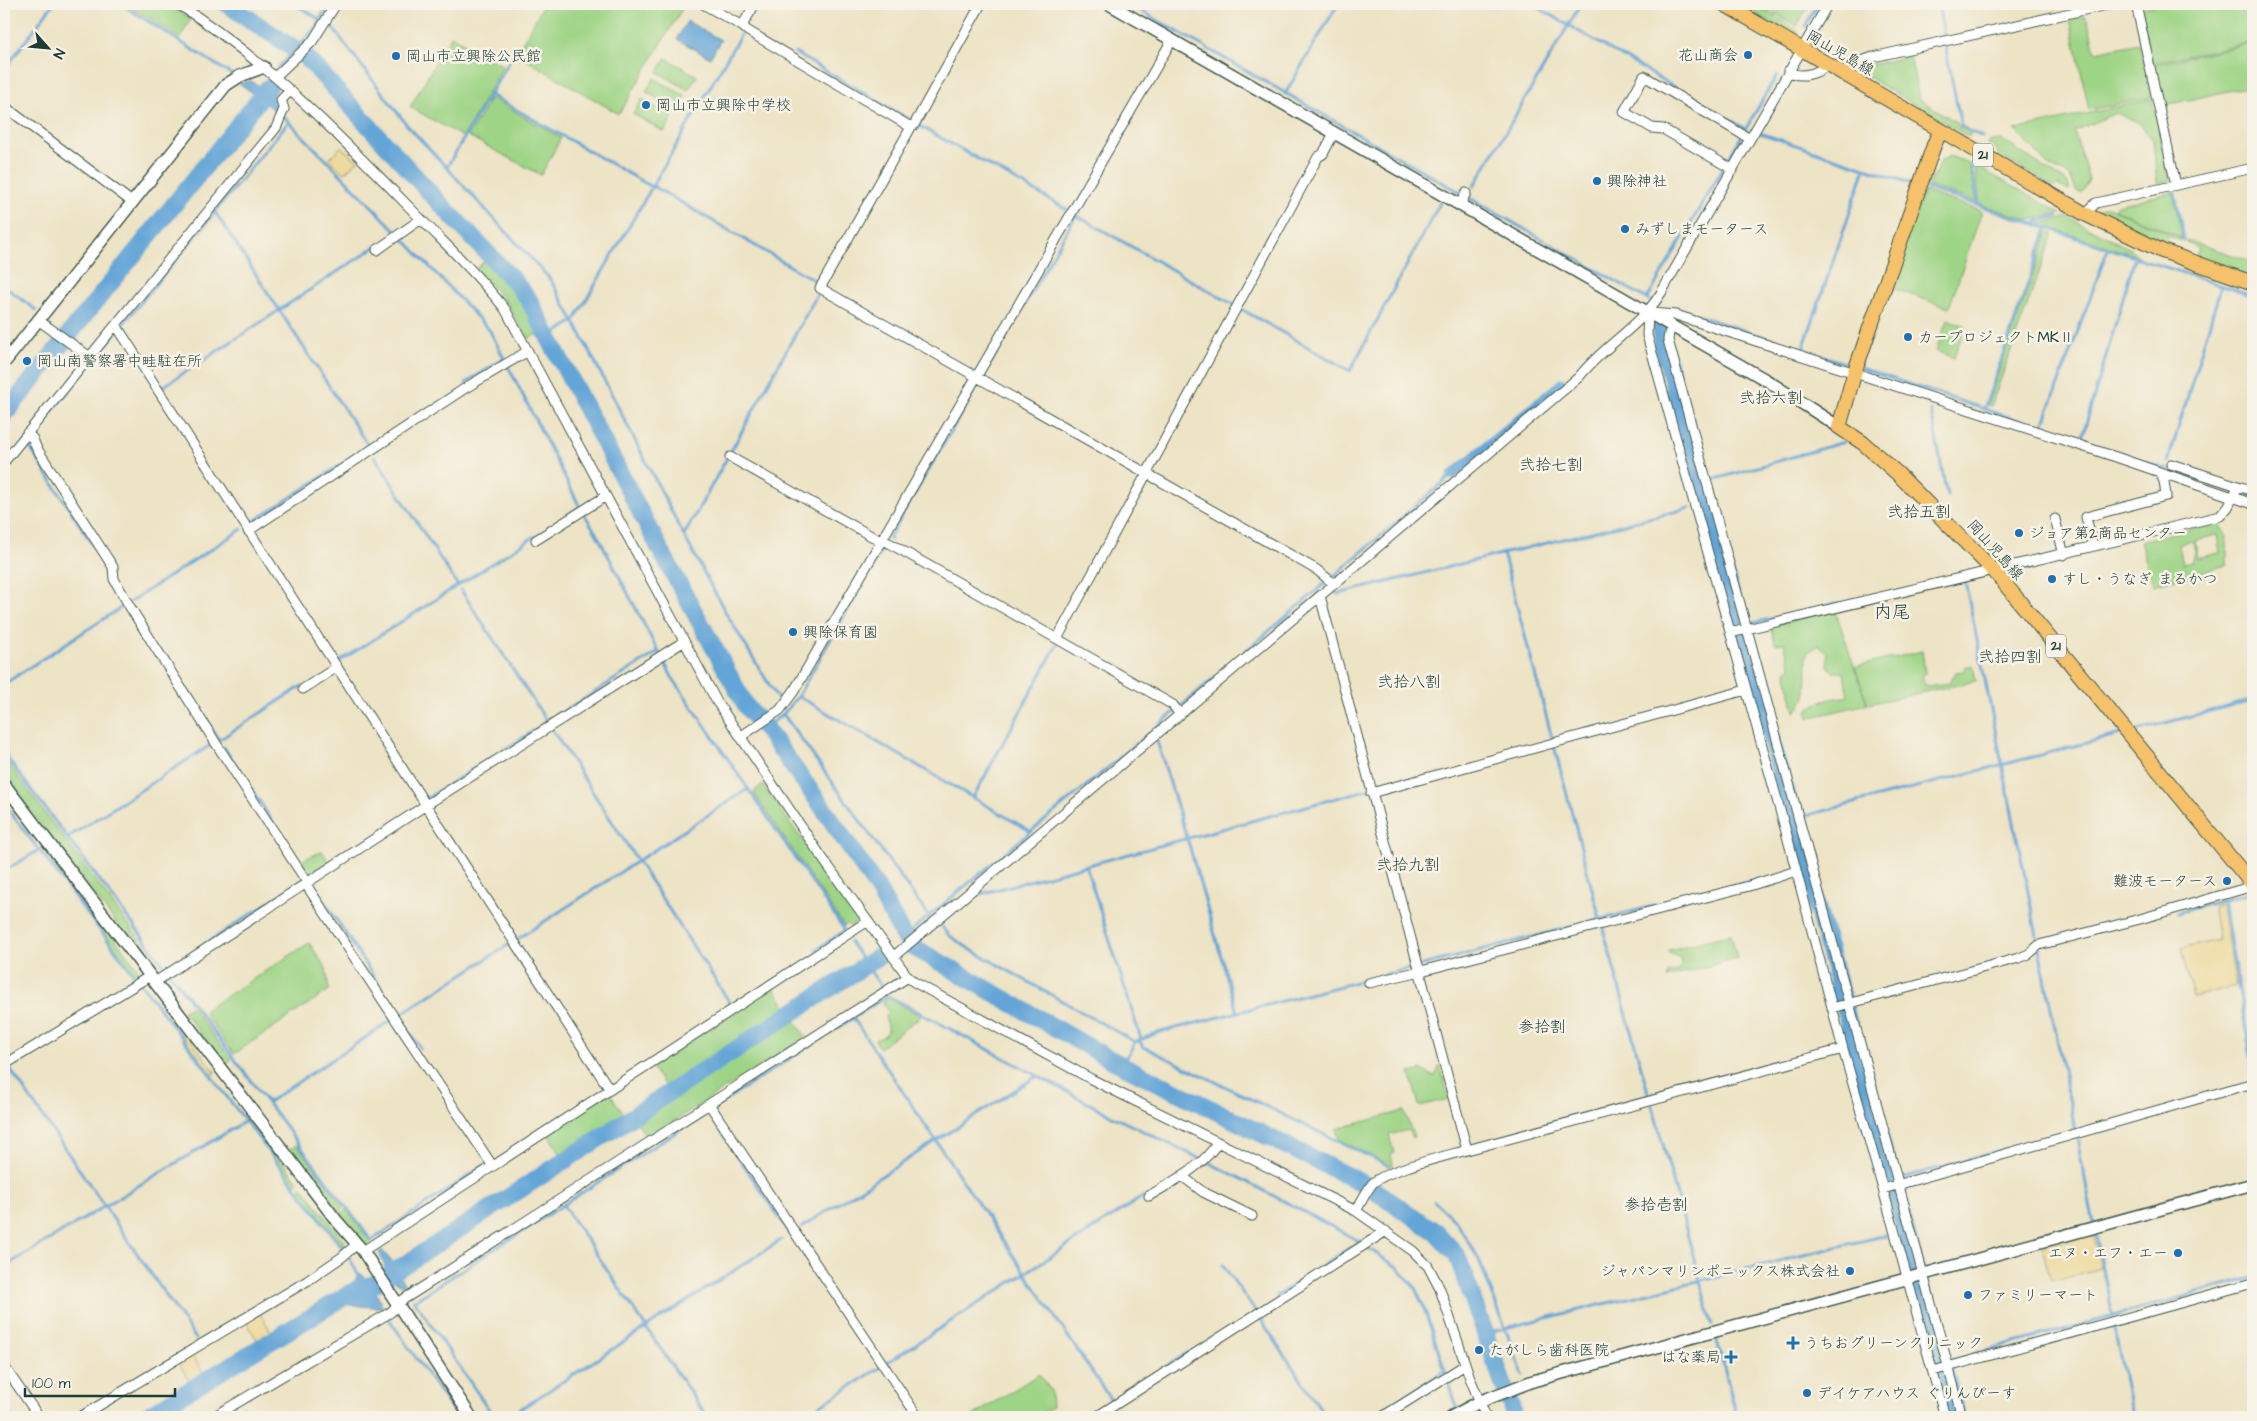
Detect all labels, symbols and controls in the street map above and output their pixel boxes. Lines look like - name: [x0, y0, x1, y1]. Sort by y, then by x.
- north arrow: [22, 22, 72, 72]
- street label: 岡山児島線: [1802, 25, 1878, 81]
- text: N: [48, 45, 70, 62]
- place label: 花山商会: [1678, 45, 1738, 66]
- place label: 岡山市立興除公民館: [406, 46, 541, 67]
- marker: 花山商会: [1742, 49, 1754, 61]
- marker: 岡山市立興除公民館: [390, 50, 402, 62]
- place label: 岡山市立興除中学校: [656, 95, 791, 116]
- marker: 岡山市立興除中学校: [640, 99, 652, 111]
- road number: 21: [1973, 144, 1993, 166]
- place label: 興除神社: [1607, 171, 1667, 192]
- marker: 興除神社: [1591, 175, 1603, 187]
- place label: みずしまモータース: [1635, 219, 1768, 240]
- marker: みずしまモータース: [1619, 223, 1631, 235]
- place label: カープロジェクトMKⅡ: [1918, 327, 2074, 348]
- marker: カープロジェクトMKⅡ: [1902, 331, 1914, 343]
- place label: 岡山南警察署中畦駐在所: [37, 351, 202, 372]
- marker: 岡山南警察署中畦駐在所: [21, 355, 33, 367]
- district label: 弐拾六割: [1739, 387, 1803, 409]
- district label: 弐拾七割: [1519, 454, 1583, 476]
- district label: 弐拾五割: [1887, 501, 1951, 523]
- street label: 岡山児島線: [1962, 515, 2028, 585]
- place label: ジョア第2商品センター: [2029, 523, 2187, 544]
- marker: ジョア第2商品センター: [2013, 527, 2025, 539]
- place label: すし・うなぎ まるかつ: [2062, 569, 2218, 590]
- marker: すし・うなぎ まるかつ: [2046, 573, 2058, 585]
- district label: 内尾: [1874, 600, 1910, 625]
- place label: 興除保育園: [803, 622, 878, 643]
- marker: 興除保育園: [787, 626, 799, 638]
- road number: 21: [2046, 634, 2066, 658]
- district label: 弐拾四割: [1978, 646, 2042, 668]
- district label: 弐拾八割: [1377, 671, 1441, 693]
- district label: 弐拾九割: [1376, 854, 1440, 876]
- place label: 難波モータース: [2113, 871, 2217, 892]
- marker: 難波モータース: [2221, 875, 2233, 887]
- district label: 参拾割: [1518, 1016, 1566, 1038]
- district label: 参拾壱割: [1624, 1194, 1688, 1216]
- place label: エヌ・エフ・エー: [2048, 1243, 2168, 1264]
- marker: エヌ・エフ・エー: [2172, 1247, 2184, 1259]
- place label: ジャパンマリンポニックス株式会社: [1600, 1261, 1840, 1282]
- marker: ジャパンマリンポニックス株式会社: [1844, 1265, 1856, 1277]
- place label: ファミリーマート: [1978, 1285, 2098, 1306]
- marker: ファミリーマート: [1962, 1289, 1974, 1301]
- place label: うちおグリーンクリニック: [1804, 1333, 1983, 1354]
- marker: うちおグリーンクリニック: [1786, 1336, 1800, 1350]
- place label: たがしら歯科医院: [1489, 1340, 1609, 1361]
- marker: たがしら歯科医院: [1473, 1344, 1485, 1356]
- place label: はな薬局: [1661, 1347, 1721, 1368]
- marker: はな薬局: [1725, 1351, 1737, 1363]
- scale bar: [25, 1366, 175, 1398]
- text: 100 m: [32, 1373, 71, 1394]
- place label: デイケアハウス ぐりんぴーす: [1817, 1383, 2016, 1404]
- marker: デイケアハウス ぐりんぴーす: [1801, 1387, 1813, 1399]

